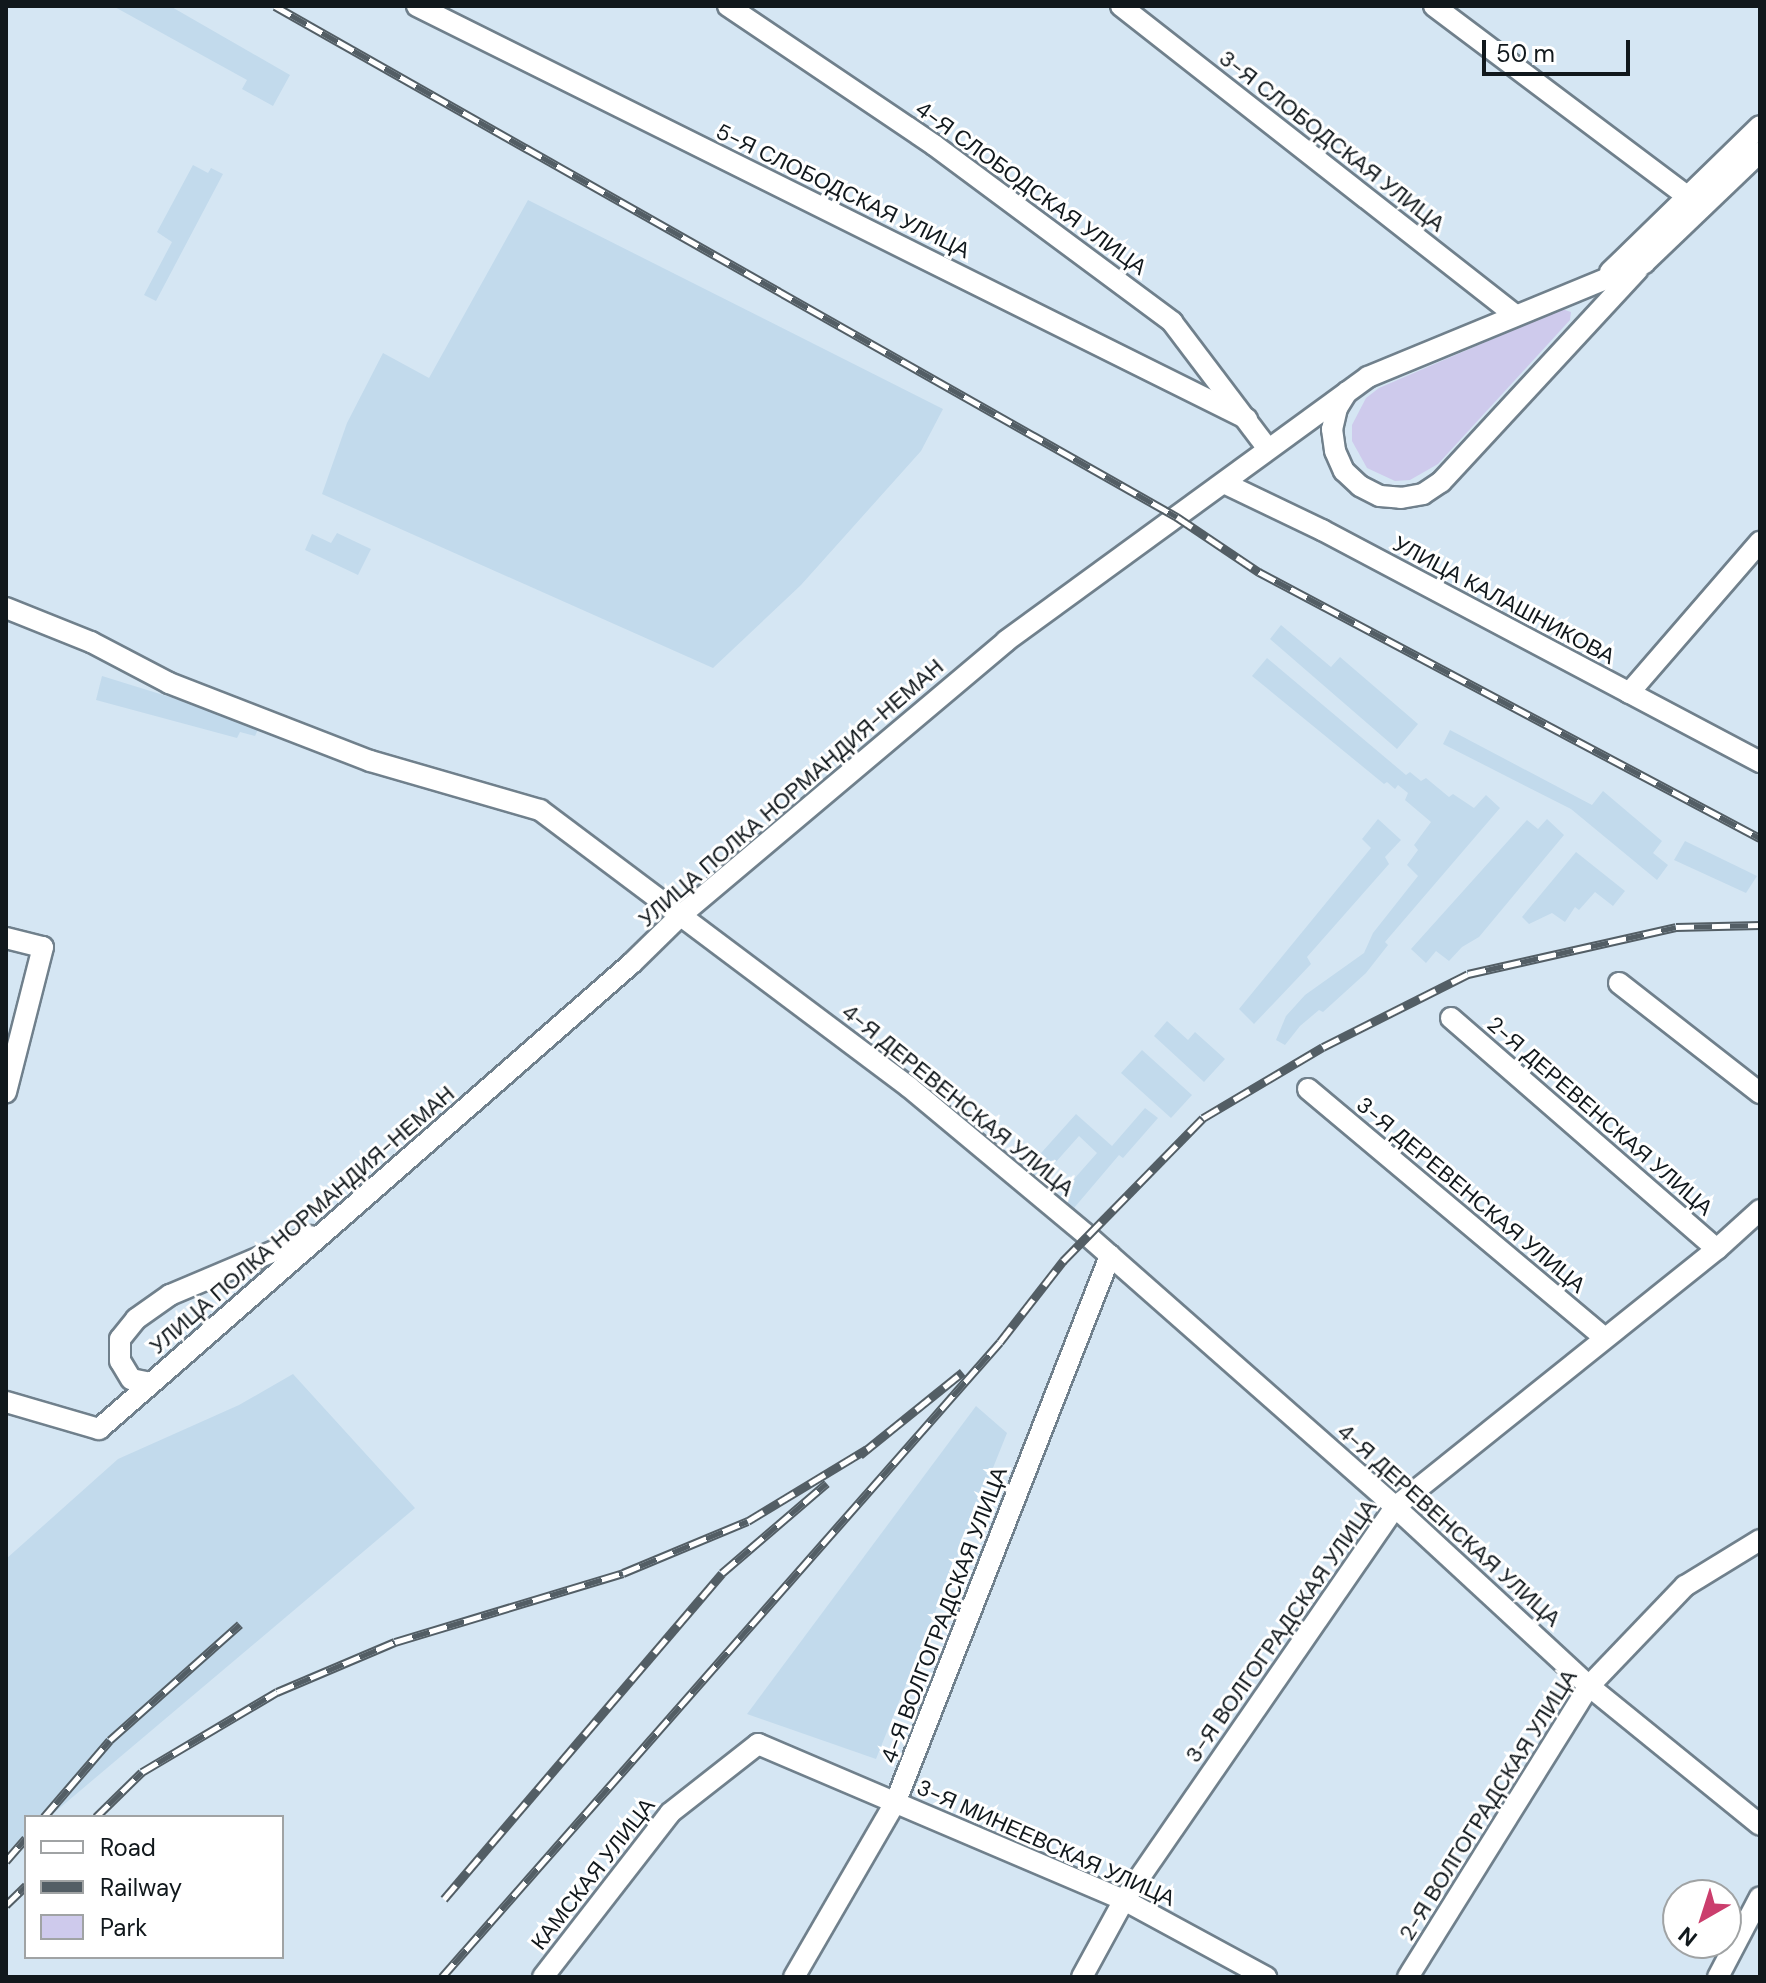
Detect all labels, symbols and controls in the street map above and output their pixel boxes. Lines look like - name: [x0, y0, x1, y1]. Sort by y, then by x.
- scale bar: [1486, 24, 1634, 74]
- text: 50 m: [1496, 38, 1555, 69]
- street label: 3-Я СЛОБОДСКАЯ УЛИЦА: [1214, 45, 1450, 237]
- street label: 4-Я СЛОБОДСКАЯ УЛИЦА: [910, 95, 1152, 281]
- street label: 5-Я СЛОБОДСКАЯ УЛИЦА: [712, 118, 974, 264]
- street label: УЛИЦА КАЛАШНИКОВА: [1389, 530, 1619, 670]
- street label: УЛИЦА ПОЛКА НОРМАНДИЯ-НЕМАН: [633, 653, 949, 933]
- street label: 4-Я ДЕРЕВЕНСКАЯ УЛИЦА: [837, 998, 1079, 1202]
- street label: 2-Я ДЕРЕВЕНСКАЯ УЛИЦА: [1482, 1011, 1718, 1221]
- street label: УЛИЦА ПОЛКА НОРМАНДИЯ-НЕМАН: [144, 1080, 460, 1360]
- street label: 3-Я ДЕРЕВЕНСКАЯ УЛИЦА: [1351, 1092, 1591, 1298]
- street label: 4-Я ДЕРЕВЕНСКАЯ УЛИЦА: [1332, 1418, 1566, 1632]
- street label: 4-Я ВОЛГОГРАДСКАЯ УЛИЦА: [875, 1463, 1013, 1767]
- street label: 3-Я ВОЛГОГРАДСКАЯ УЛИЦА: [1180, 1495, 1382, 1767]
- street label: 2-Я ВОЛГОГРАДСКАЯ УЛИЦА: [1394, 1665, 1582, 1945]
- street label: 3-Я МИНЕЕВСКАЯ УЛИЦА: [913, 1774, 1179, 1912]
- street label: КАМСКАЯ УЛИЦА: [526, 1793, 660, 1955]
- legend: [24, 1815, 284, 1959]
- text: Road: [100, 1832, 156, 1863]
- text: Railway: [100, 1872, 182, 1903]
- north arrow: [1662, 1879, 1742, 1959]
- text: Park: [100, 1912, 147, 1943]
- text: N: [1672, 1920, 1703, 1953]

